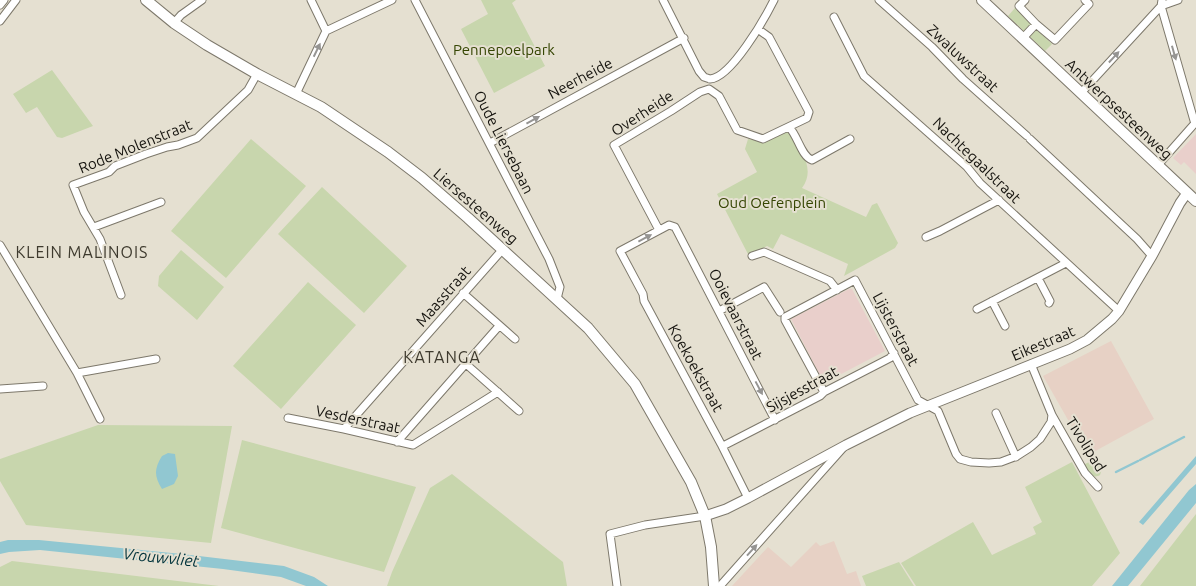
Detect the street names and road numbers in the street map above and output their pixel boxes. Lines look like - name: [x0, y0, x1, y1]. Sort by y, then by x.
- street label: Zwaluwstraat: [924, 21, 1002, 95]
- street label: Neerheide: [545, 54, 615, 102]
- street label: Antwerpsesteenweg: [1062, 55, 1176, 163]
- street label: Overheide: [608, 87, 676, 139]
- street label: Oude Liersebaan: [471, 88, 537, 196]
- street label: Nachtegaalstraat: [930, 114, 1025, 206]
- street label: Rode Molenstraat: [76, 116, 194, 176]
- street label: Liersesteenweg: [430, 165, 522, 247]
- street label: Maasstraat: [412, 262, 474, 330]
- street label: Ooievaarstraat: [706, 266, 766, 363]
- street label: Lijsterstraat: [870, 289, 922, 369]
- street label: Koekoekstraat: [665, 321, 727, 415]
- street label: Eikestraat: [1009, 322, 1077, 364]
- street label: Sijsjesstraat: [763, 362, 841, 416]
- street label: Vesderstraat: [314, 402, 402, 436]
- street label: Tivolipad: [1063, 414, 1109, 474]

